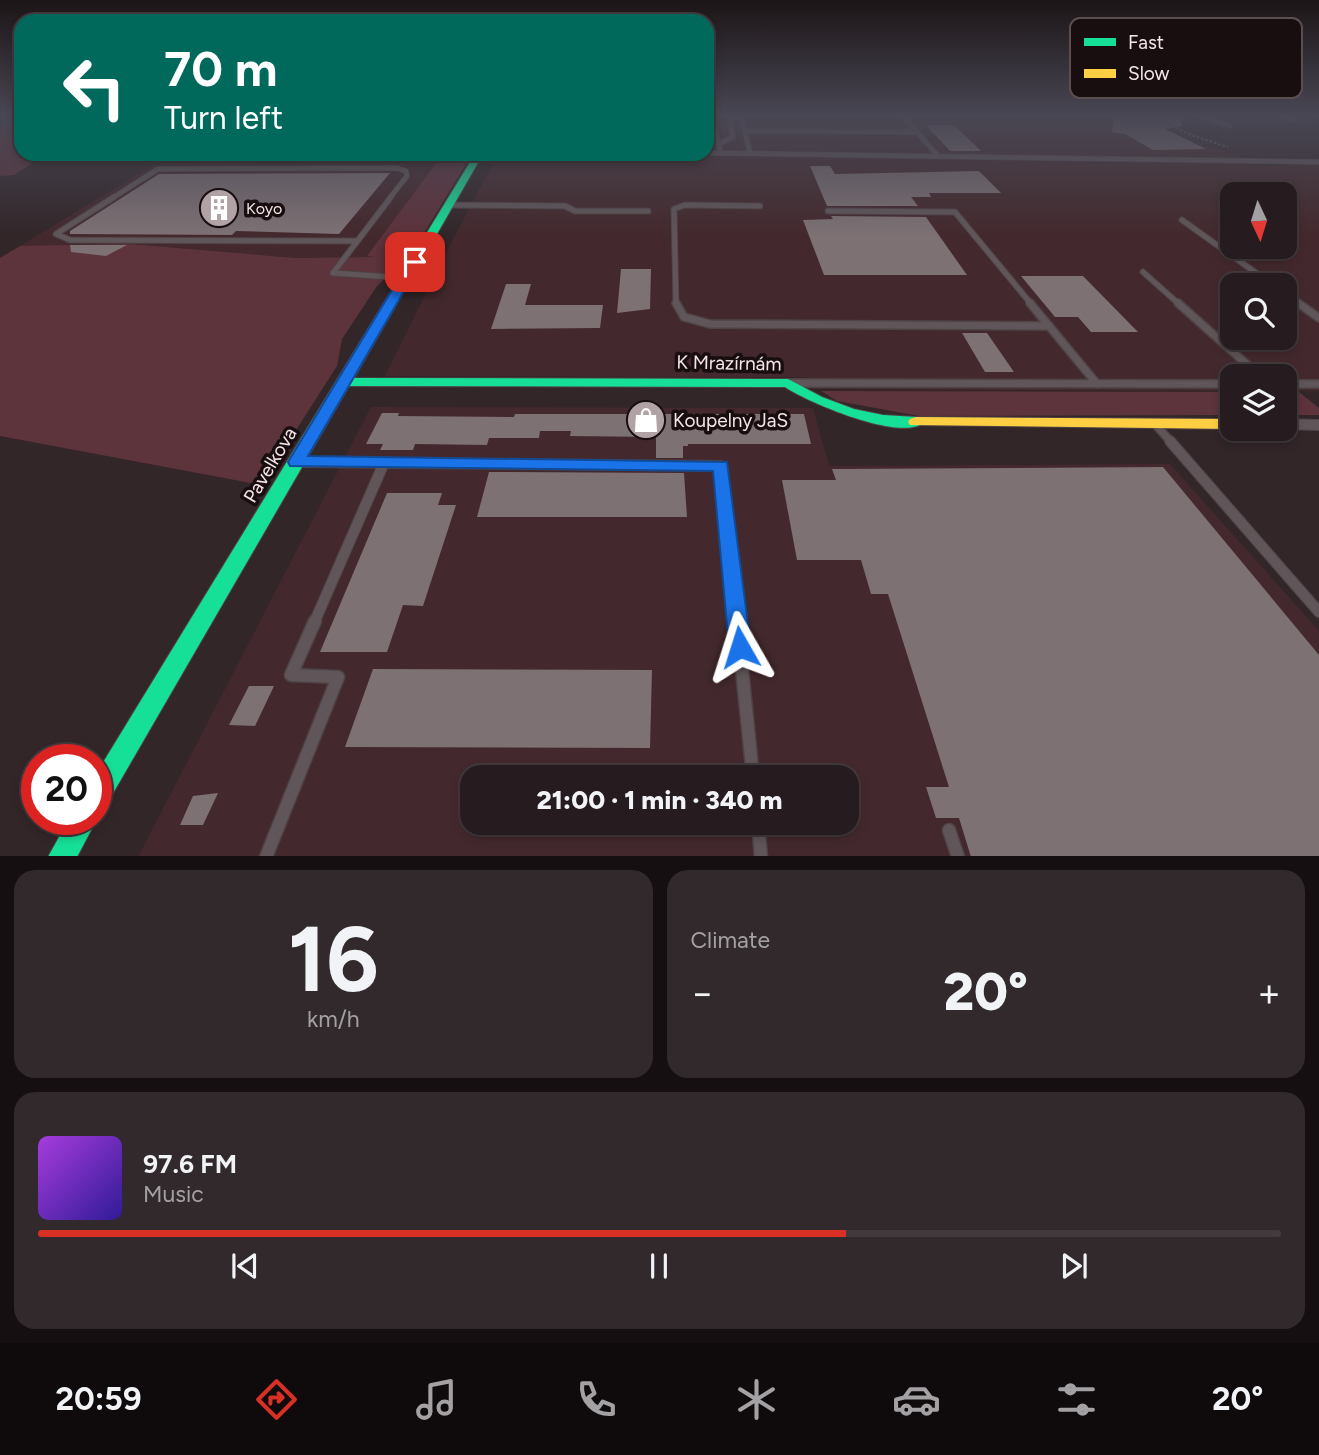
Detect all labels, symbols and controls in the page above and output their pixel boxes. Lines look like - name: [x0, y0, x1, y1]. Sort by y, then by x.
- legend: [1070, 18, 1302, 98]
- text: Fast: [1128, 31, 1164, 54]
- text: 70 m: [164, 39, 277, 98]
- icon: left: [49, 42, 140, 133]
- text: Slow: [1128, 62, 1170, 85]
- text: Turn left: [164, 99, 283, 137]
- north arrow: [1220, 182, 1297, 259]
- map controls: [1220, 182, 1297, 441]
- building icon: Koyo: [198, 187, 240, 229]
- place label: Koyo: [246, 199, 282, 218]
- pin: [385, 232, 445, 292]
- icon: arrive: [396, 243, 434, 281]
- button: search: [1220, 273, 1297, 350]
- street label: K Mrazírnám: [676, 351, 782, 375]
- button: layers: [1220, 364, 1297, 441]
- shop icon: Koupelny JaS: [625, 399, 667, 441]
- place label: Koupelny JaS: [673, 409, 788, 432]
- street label: Pavelkova: [239, 423, 301, 507]
- position arrow: [703, 610, 777, 684]
- speed limit sign: 20: [21, 744, 112, 835]
- text: 21:00 · 1 min · 340 m: [537, 784, 783, 816]
- text: 16: [288, 905, 379, 1014]
- text: Climate: [691, 926, 770, 954]
- text: 20°: [944, 961, 1028, 1023]
- text: −: [691, 970, 714, 1016]
- text: +: [1257, 970, 1281, 1016]
- text: km/h: [307, 1005, 360, 1033]
- text: 97.6 FM: [143, 1148, 237, 1180]
- text: Music: [143, 1180, 204, 1208]
- icon: previous: [226, 1247, 264, 1285]
- icon: pause: [640, 1247, 678, 1285]
- icon: next: [1055, 1247, 1093, 1285]
- icon: directions: [252, 1375, 301, 1424]
- icon: music: [412, 1375, 461, 1424]
- icon: phone: [572, 1375, 621, 1424]
- icon: climate: [732, 1375, 781, 1424]
- icon: car: [892, 1375, 941, 1424]
- icon: filters: [1052, 1375, 1101, 1424]
- text: 20:59: [55, 1380, 142, 1418]
- text: 20°: [1212, 1380, 1263, 1418]

